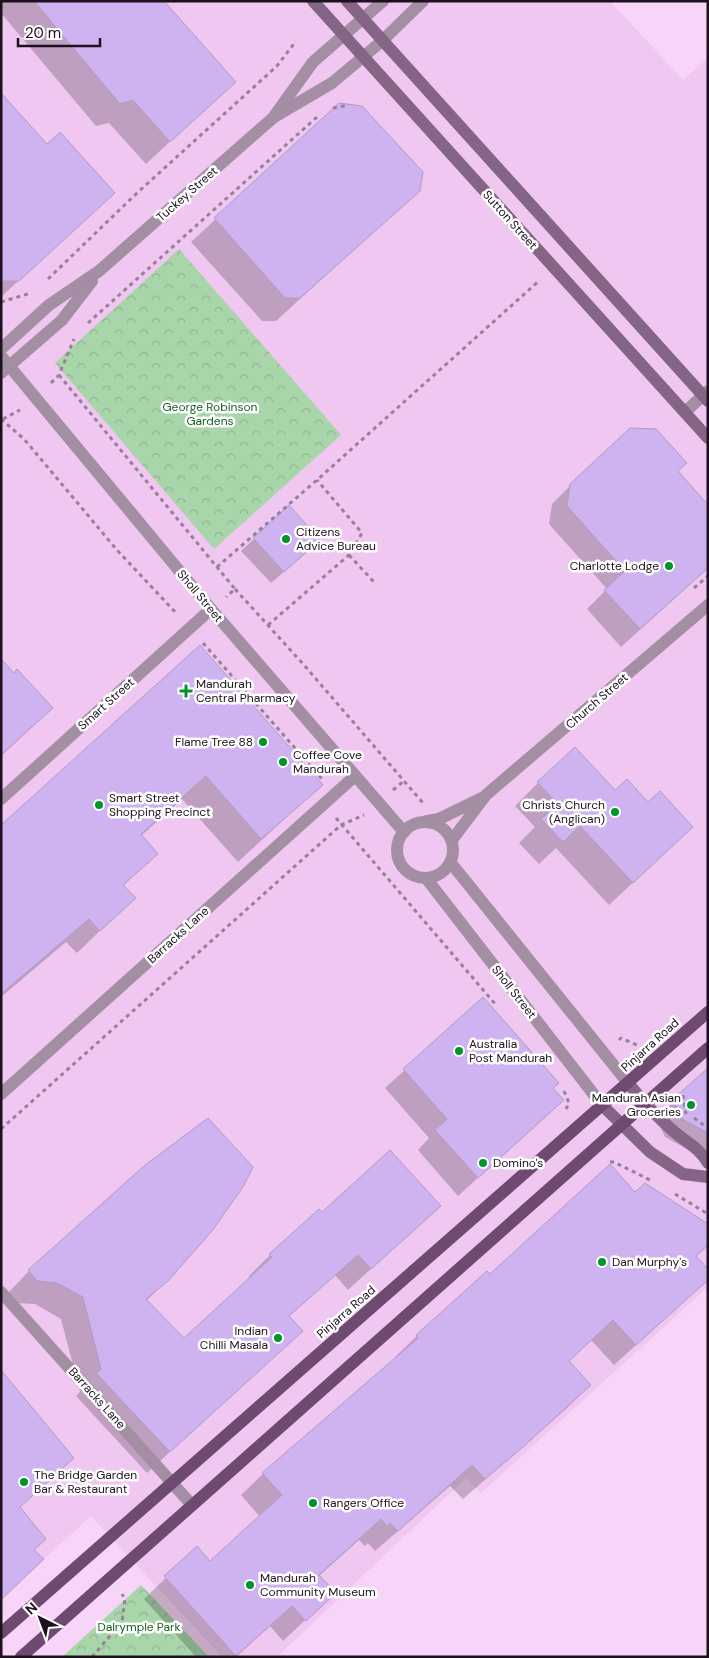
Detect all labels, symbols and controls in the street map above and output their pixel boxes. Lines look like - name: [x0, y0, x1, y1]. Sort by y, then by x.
- scale bar: [18, 15, 100, 47]
- text: 20 m: [25, 23, 61, 43]
- street label: Tuckey Street: [153, 163, 221, 225]
- street label: Sutton Street: [479, 187, 541, 253]
- park label: George Robinson Gardens: [163, 399, 258, 429]
- place label: Citizens Advice Bureau: [296, 524, 376, 554]
- marker: Citizens Advice Bureau: [280, 533, 292, 545]
- place label: Charlotte Lodge: [570, 558, 659, 574]
- marker: Charlotte Lodge: [663, 560, 675, 572]
- street label: Sholl Street: [173, 567, 227, 626]
- street label: Church Street: [562, 669, 632, 732]
- street label: Smart Street: [74, 674, 138, 734]
- place label: Mandurah Central Pharmacy: [196, 676, 296, 706]
- marker: Mandurah Central Pharmacy: [180, 685, 192, 697]
- place label: Flame Tree 88: [175, 734, 253, 750]
- marker: Flame Tree 88: [257, 736, 269, 748]
- place label: Coffee Cove Mandurah: [293, 747, 362, 777]
- marker: Coffee Cove Mandurah: [277, 756, 289, 768]
- place label: Smart Street Shopping Precinct: [109, 790, 211, 820]
- place label: Christs Church (Anglican): [522, 797, 605, 827]
- marker: Smart Street Shopping Precinct: [93, 799, 105, 811]
- marker: Christs Church (Anglican): [609, 806, 621, 818]
- street label: Barracks Lane: [144, 903, 212, 967]
- street label: Sholl Street: [488, 962, 540, 1022]
- street label: Pinjarra Road: [618, 1015, 682, 1075]
- place label: Australia Post Mandurah: [469, 1036, 552, 1066]
- marker: Australia Post Mandurah: [453, 1045, 465, 1057]
- place label: Mandurah Asian Groceries: [592, 1090, 681, 1120]
- marker: Mandurah Asian Groceries: [685, 1099, 697, 1111]
- place label: Domino's: [493, 1155, 543, 1171]
- marker: Domino's: [477, 1157, 489, 1169]
- place label: Dan Murphy's: [612, 1254, 687, 1270]
- marker: Dan Murphy's: [596, 1256, 608, 1268]
- street label: Pinjarra Road: [313, 1282, 379, 1342]
- place label: Indian Chilli Masala: [200, 1323, 268, 1353]
- marker: Indian Chilli Masala: [272, 1332, 284, 1344]
- street label: Barracks Lane: [65, 1364, 129, 1432]
- place label: The Bridge Garden Bar & Restaurant: [34, 1467, 137, 1497]
- marker: The Bridge Garden Bar & Restaurant: [18, 1476, 30, 1488]
- place label: Rangers Office: [323, 1495, 404, 1511]
- marker: Rangers Office: [307, 1497, 319, 1509]
- place label: Mandurah Community Museum: [260, 1570, 376, 1600]
- marker: Mandurah Community Museum: [244, 1579, 256, 1591]
- north arrow: [15, 1593, 65, 1643]
- text: N: [21, 1598, 41, 1618]
- park label: Dalrymple Park: [97, 1619, 181, 1635]

